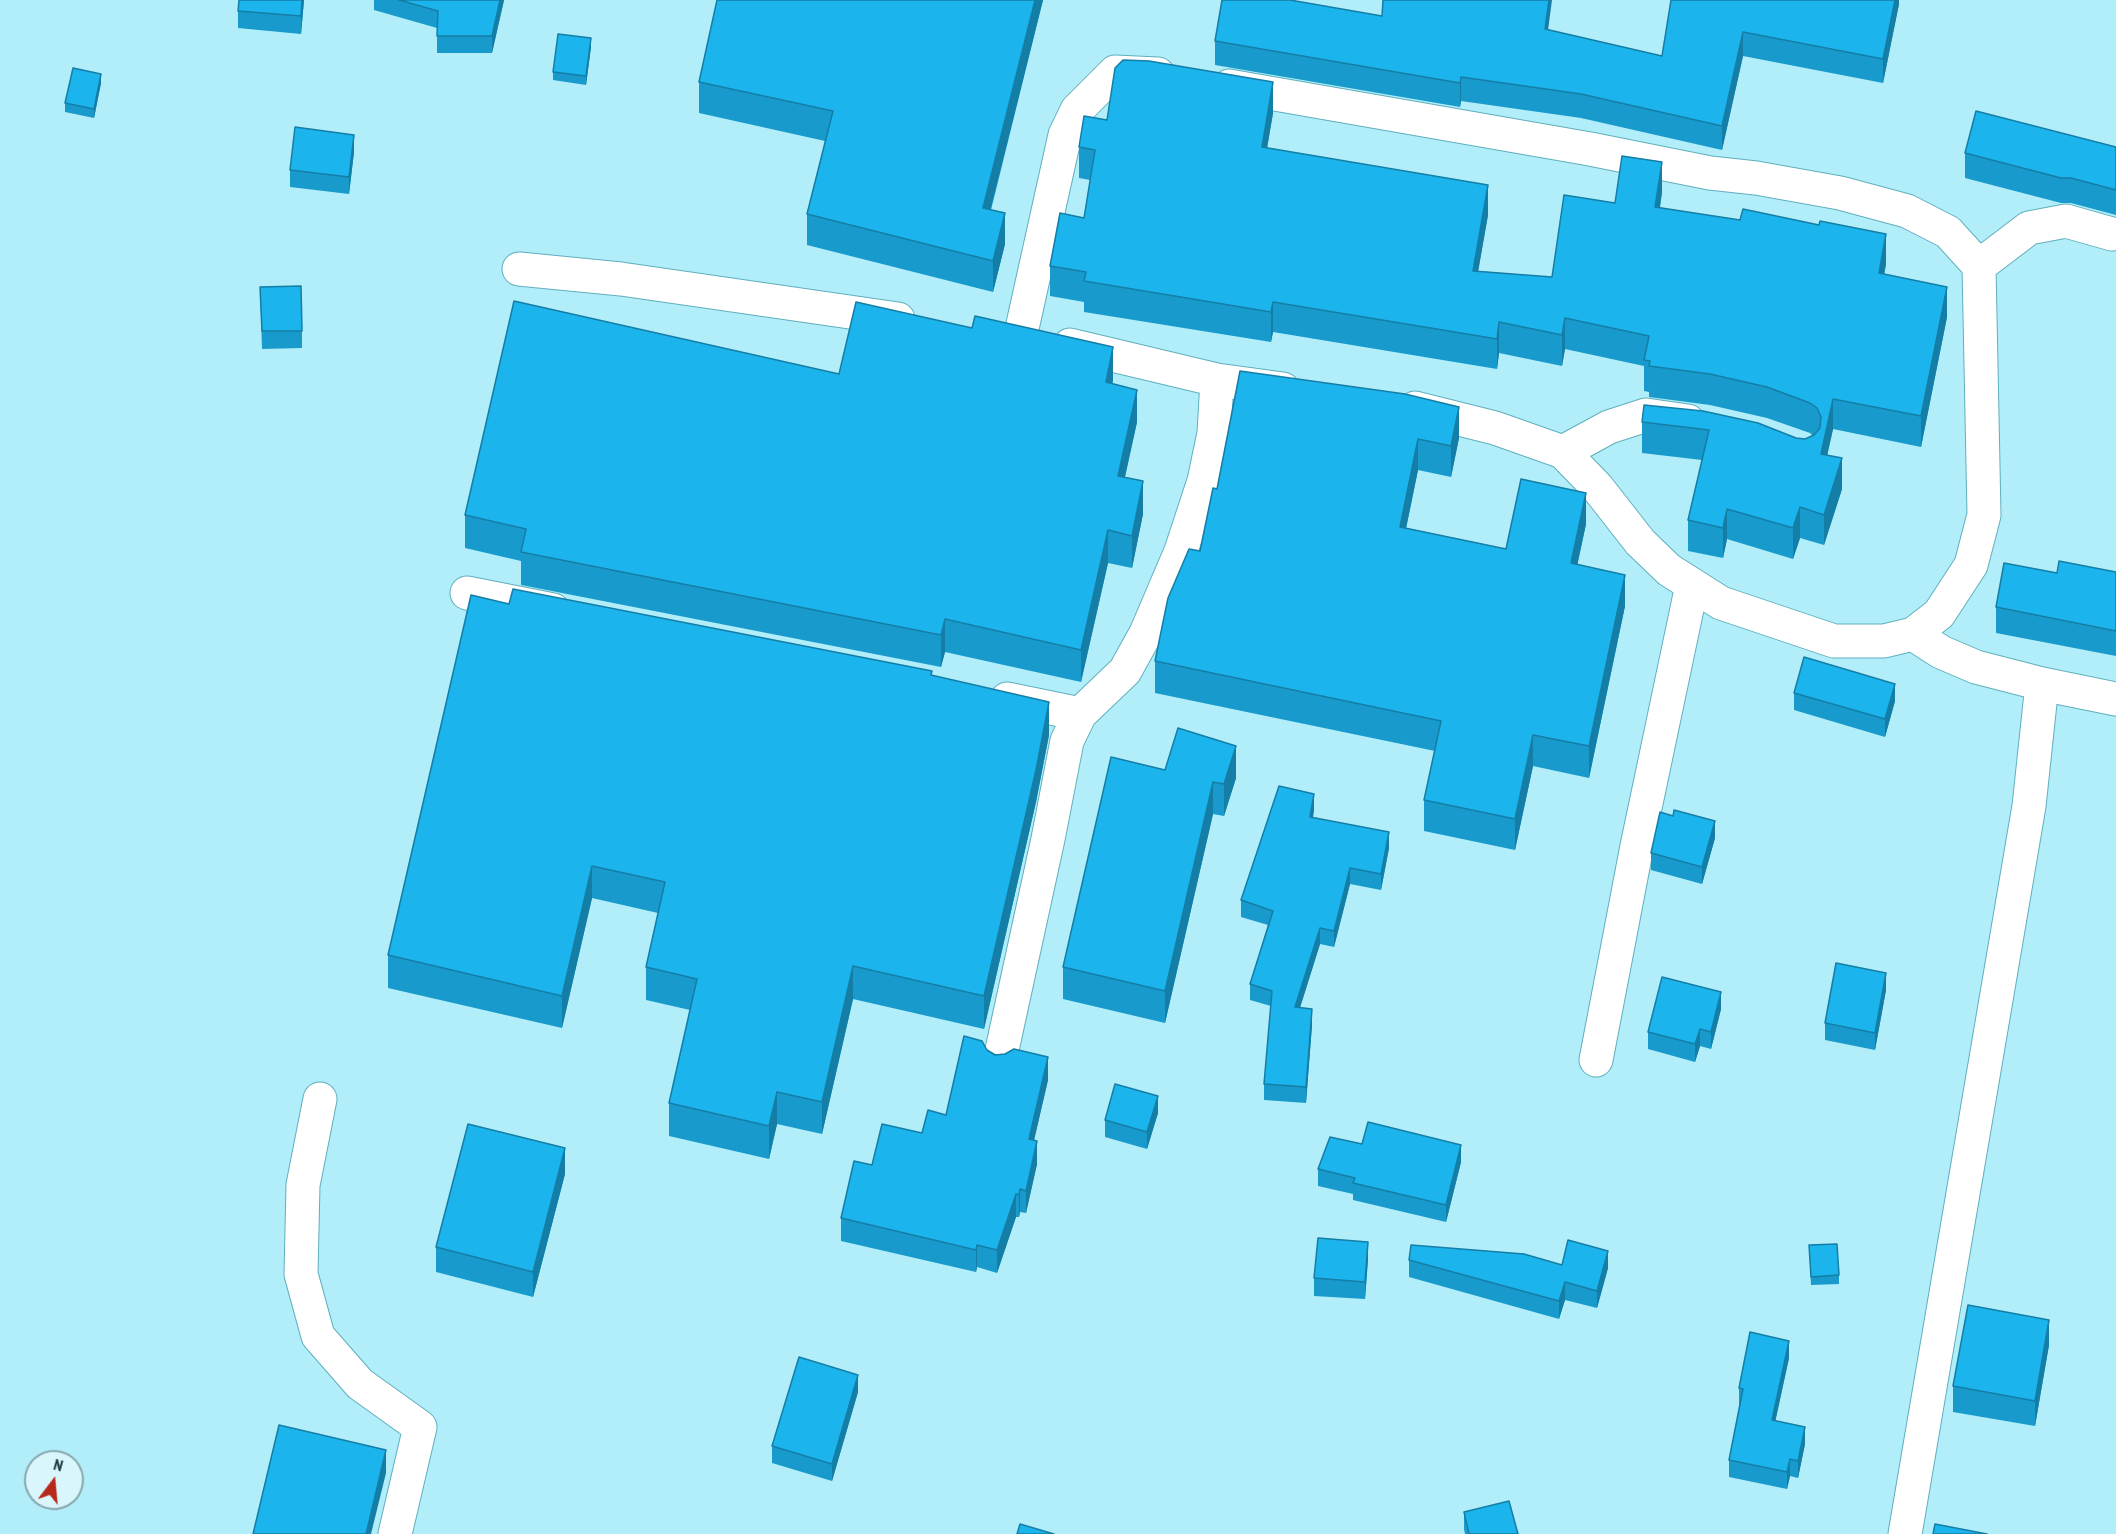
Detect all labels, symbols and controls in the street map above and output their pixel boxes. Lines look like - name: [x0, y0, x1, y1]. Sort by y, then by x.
- north arrow: [24, 1450, 84, 1510]
- text: N: [51, 1454, 65, 1475]

